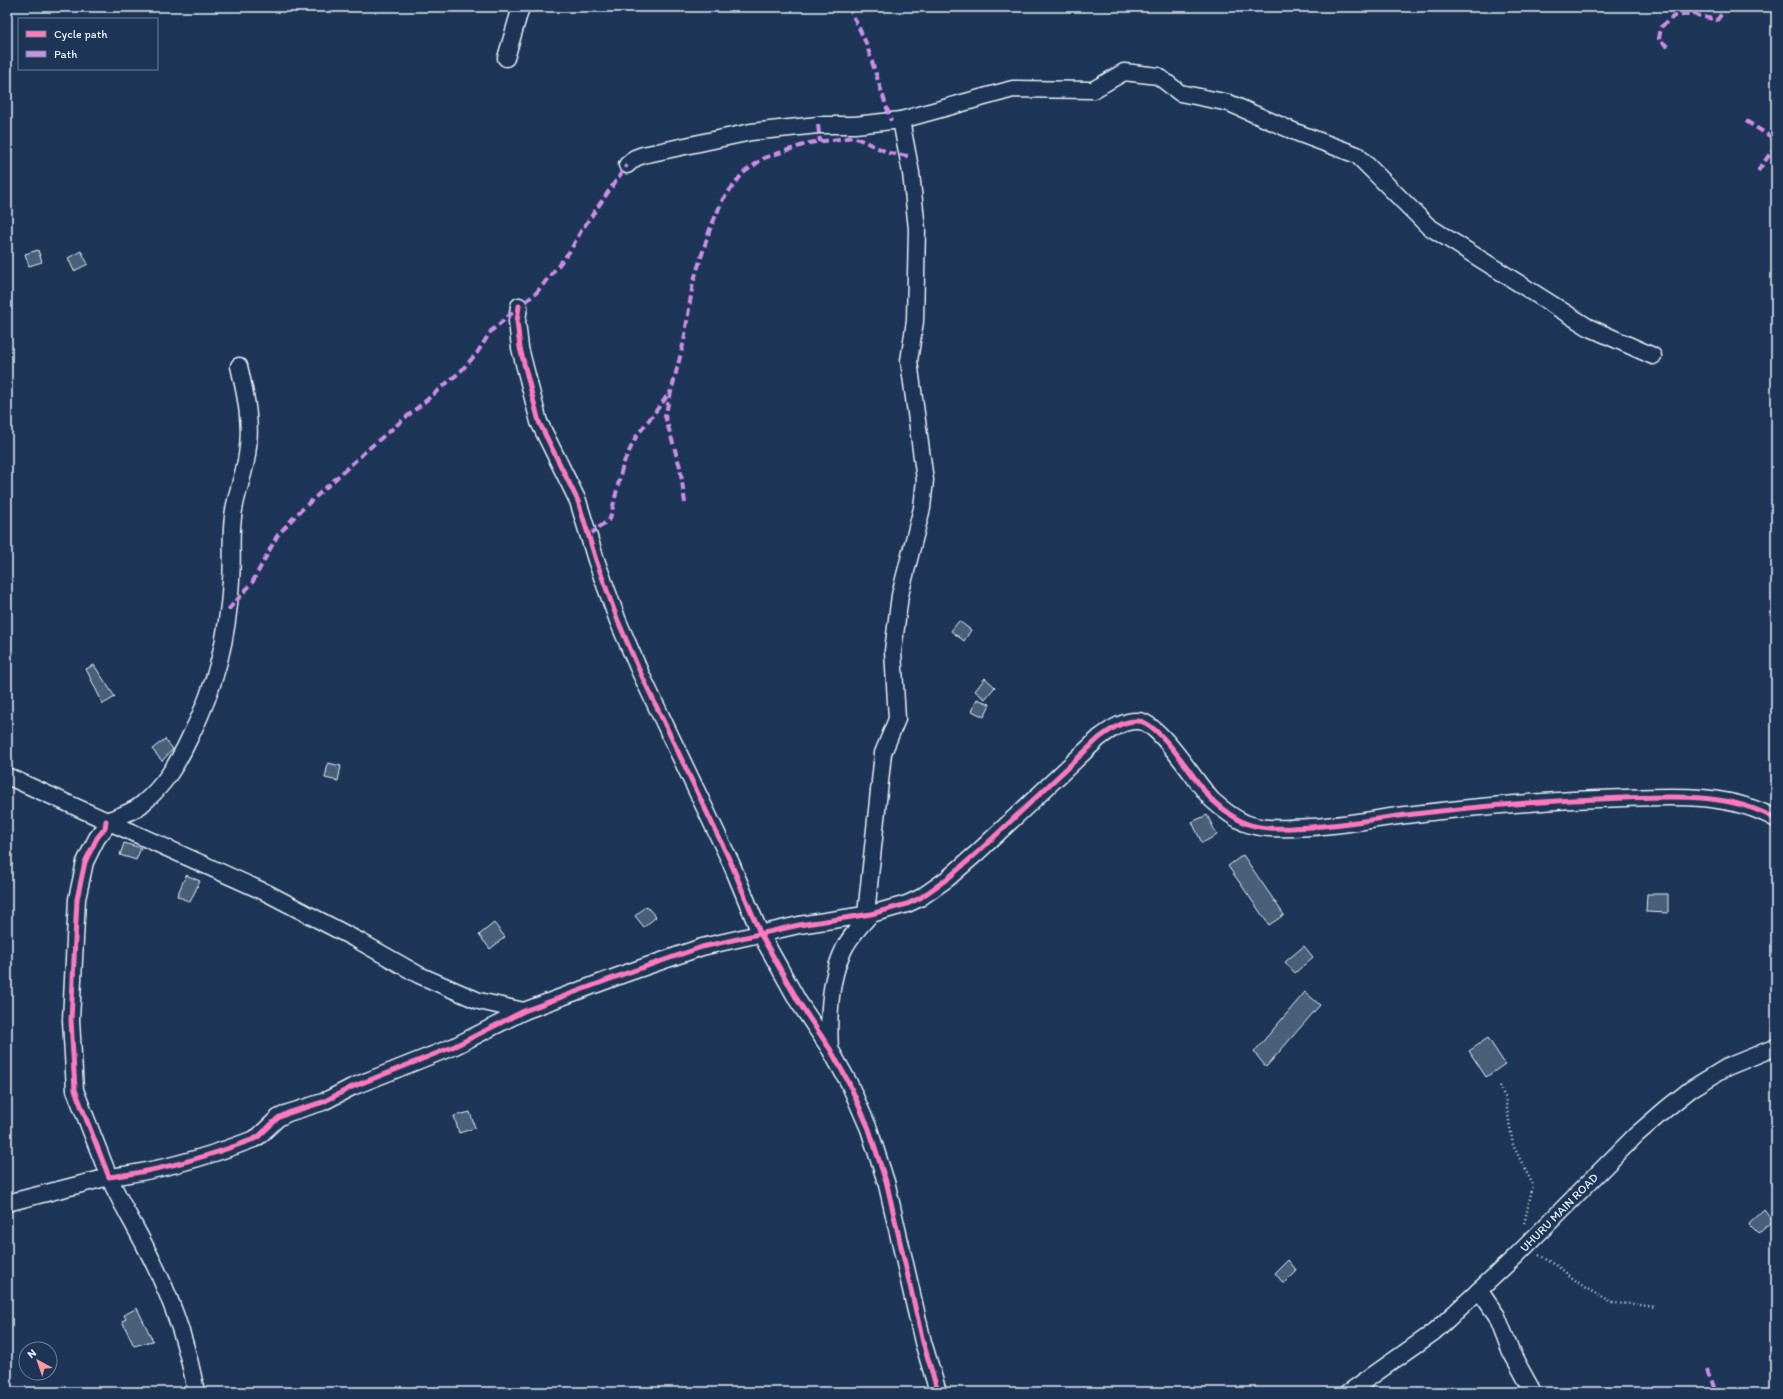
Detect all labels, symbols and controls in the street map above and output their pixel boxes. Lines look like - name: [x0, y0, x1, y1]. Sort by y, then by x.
- legend: [18, 18, 158, 70]
- text: Cycle path: [54, 27, 108, 41]
- text: Path: [54, 47, 77, 61]
- street label: UHURU MAIN ROAD: [1517, 1170, 1601, 1255]
- north arrow: [18, 1341, 58, 1381]
- text: N: [25, 1346, 39, 1361]

